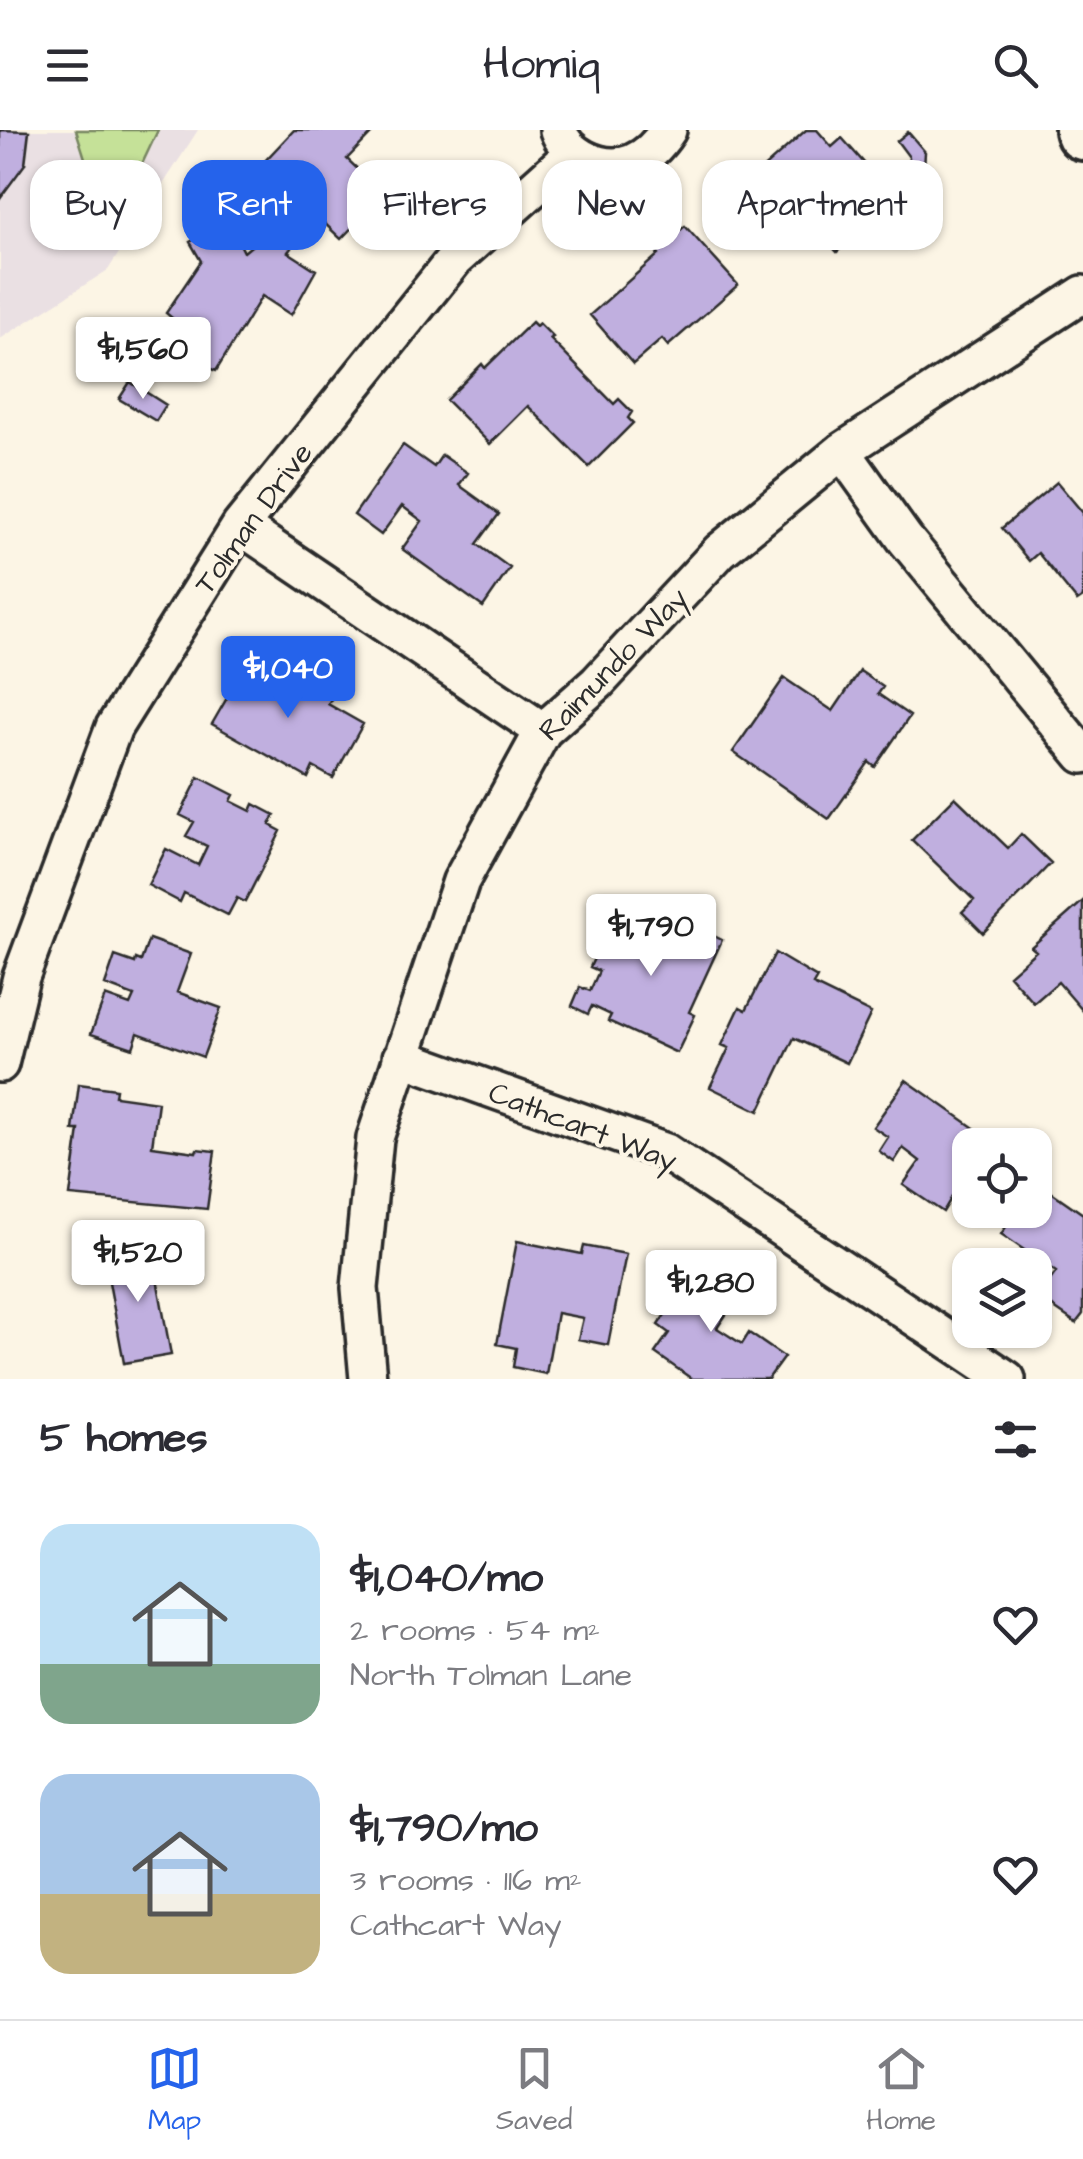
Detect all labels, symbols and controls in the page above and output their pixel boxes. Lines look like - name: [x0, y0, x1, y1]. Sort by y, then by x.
- text: Homiq: [483, 34, 600, 96]
- icon: menu: [40, 38, 95, 93]
- icon: search: [988, 38, 1043, 93]
- chip: Buy: [30, 160, 162, 250]
- chip: Rent: [182, 160, 327, 250]
- chip: Filters: [347, 160, 522, 250]
- chip: New: [542, 160, 682, 250]
- chip: Apartment: [702, 160, 943, 250]
- pin: $1,560: [62, 317, 224, 402]
- text: $1,560: [98, 327, 188, 372]
- street label: Tolman Drive: [184, 434, 323, 603]
- street label: Raimundo Way: [530, 579, 699, 752]
- pin: $1,040: [207, 636, 369, 721]
- text: $1,040: [243, 646, 333, 691]
- pin: $1,790: [570, 894, 732, 979]
- text: $1,790: [608, 904, 694, 949]
- street label: Cathcart Way: [482, 1072, 683, 1183]
- map controls: [952, 1128, 1052, 1348]
- button: locate: [952, 1128, 1052, 1228]
- pin: $1,520: [57, 1220, 219, 1305]
- text: $1,520: [94, 1230, 182, 1275]
- button: layers: [952, 1248, 1052, 1348]
- pin: $1,280: [630, 1250, 792, 1335]
- text: $1,280: [668, 1260, 754, 1305]
- text: 5 homes: [40, 1410, 207, 1468]
- icon: filters: [988, 1412, 1043, 1467]
- text: $1,040/mo: [350, 1550, 543, 1608]
- icon: home: [120, 1564, 240, 1684]
- icon: heart: [988, 1597, 1043, 1652]
- text: 2 rooms · 54 m²: [350, 1608, 600, 1653]
- text: North Tolman Lane: [350, 1653, 632, 1698]
- text: $1,790/mo: [350, 1800, 538, 1858]
- icon: home: [120, 1814, 240, 1934]
- icon: heart: [988, 1847, 1043, 1902]
- text: 3 rooms · 116 m²: [350, 1858, 582, 1903]
- text: Cathcart Way: [350, 1903, 562, 1948]
- tab: Map: [147, 2041, 202, 2140]
- tab: Saved: [496, 2041, 572, 2140]
- tab: Home: [866, 2041, 936, 2140]

